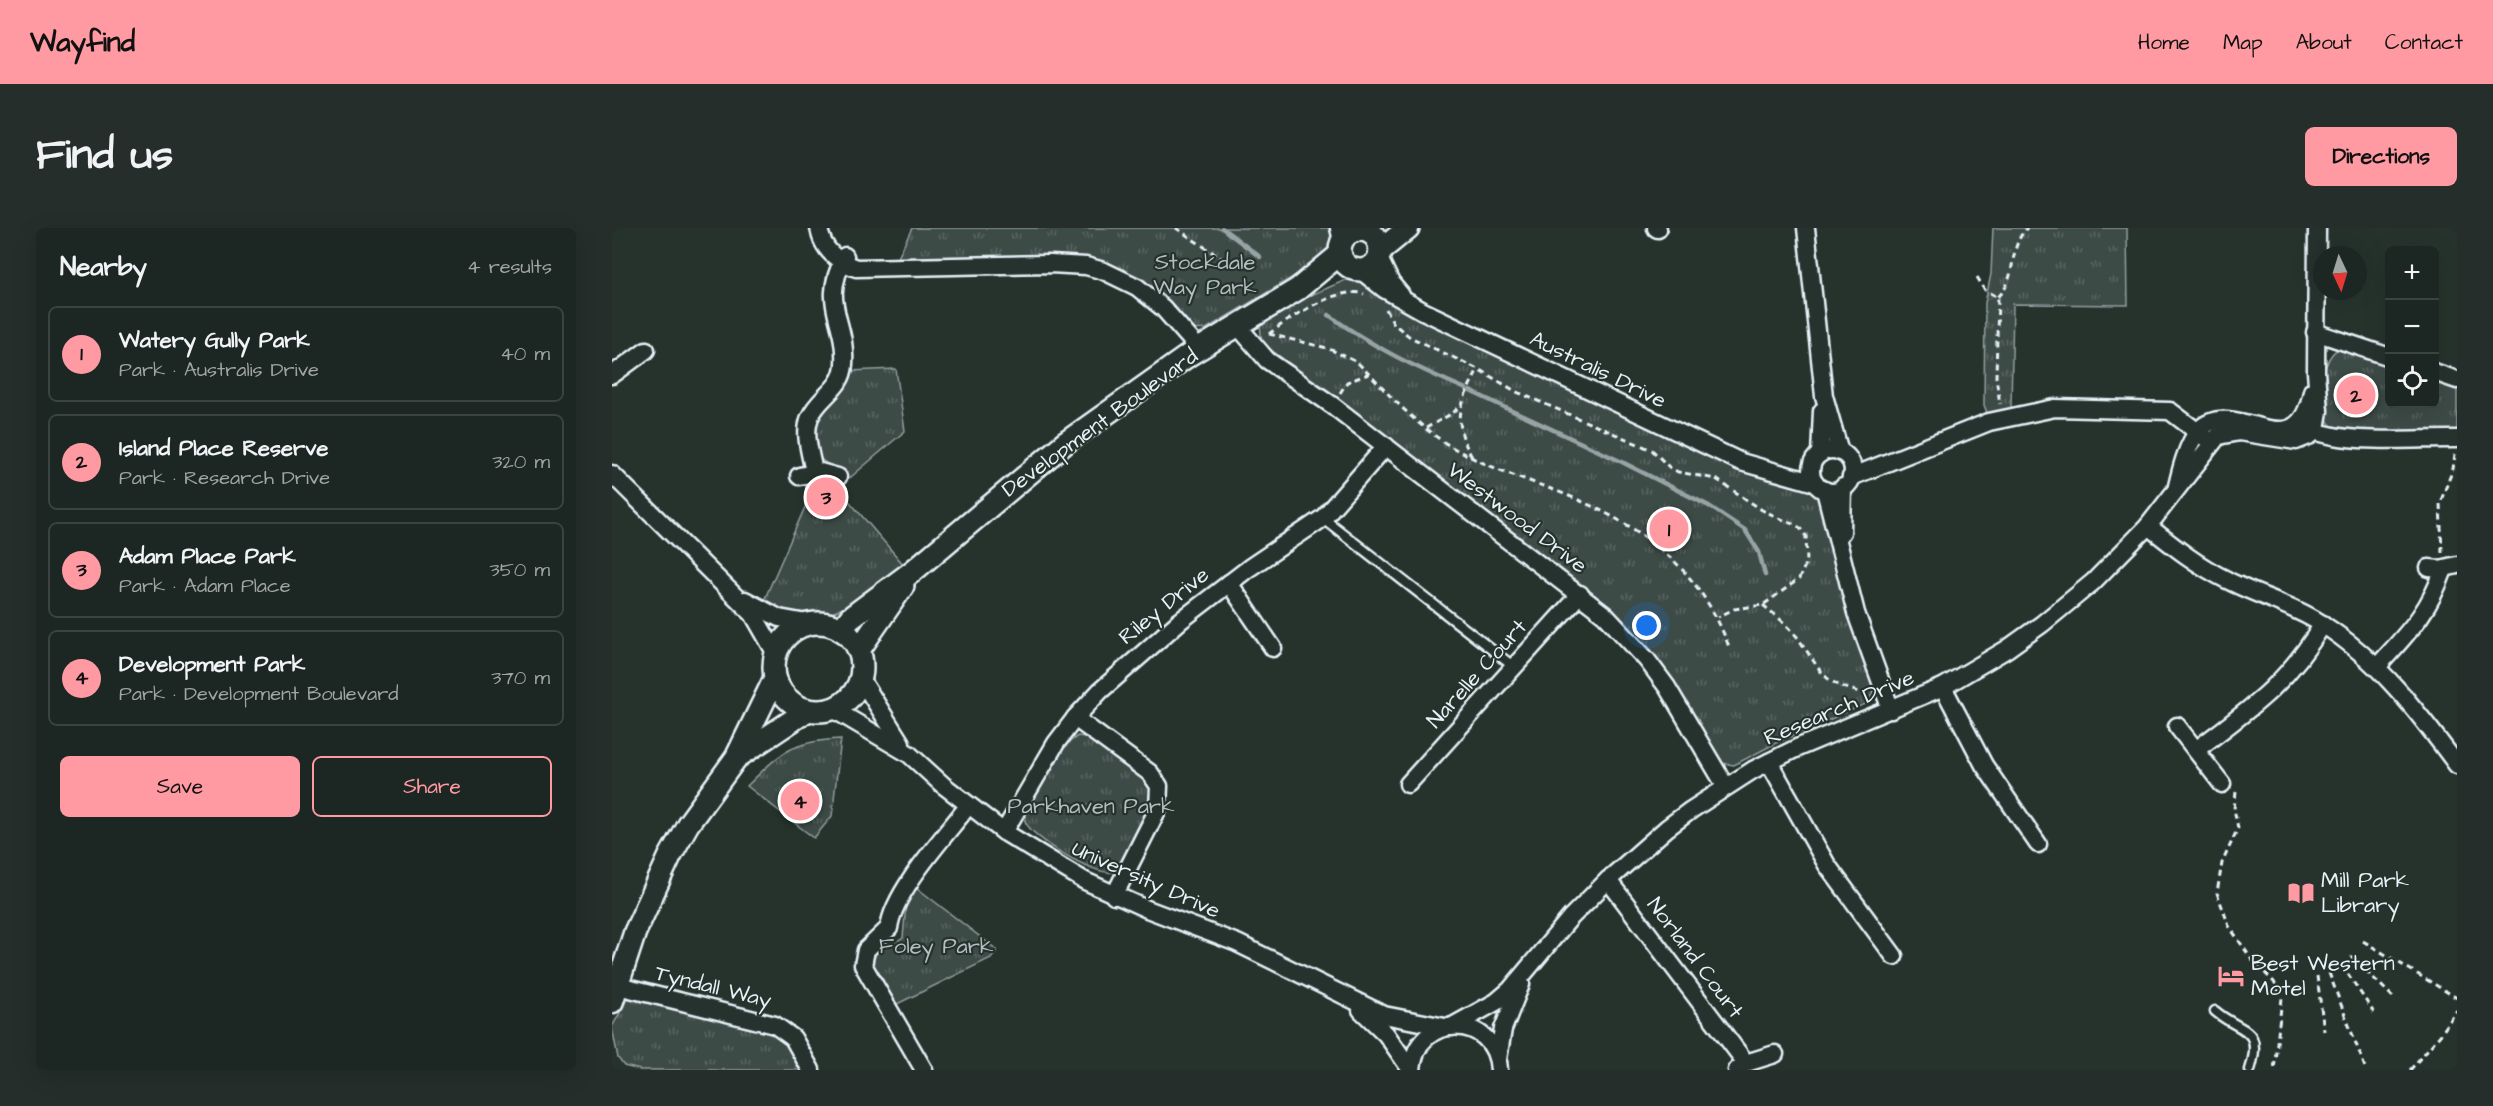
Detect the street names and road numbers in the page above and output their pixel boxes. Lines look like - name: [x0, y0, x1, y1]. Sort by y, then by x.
- street label: Australis Drive: [1525, 324, 1671, 416]
- street label: Development Boulevard: [995, 341, 1205, 505]
- street label: Westwood Drive: [1441, 455, 1594, 581]
- street label: Riley Drive: [1112, 560, 1217, 653]
- street label: Narelle Court: [1420, 613, 1534, 735]
- street label: Research Drive: [1759, 662, 1919, 754]
- street label: University Drive: [1067, 833, 1225, 928]
- street label: Norland Court: [1639, 891, 1751, 1025]
- street label: Tyndall Way: [651, 958, 774, 1017]

